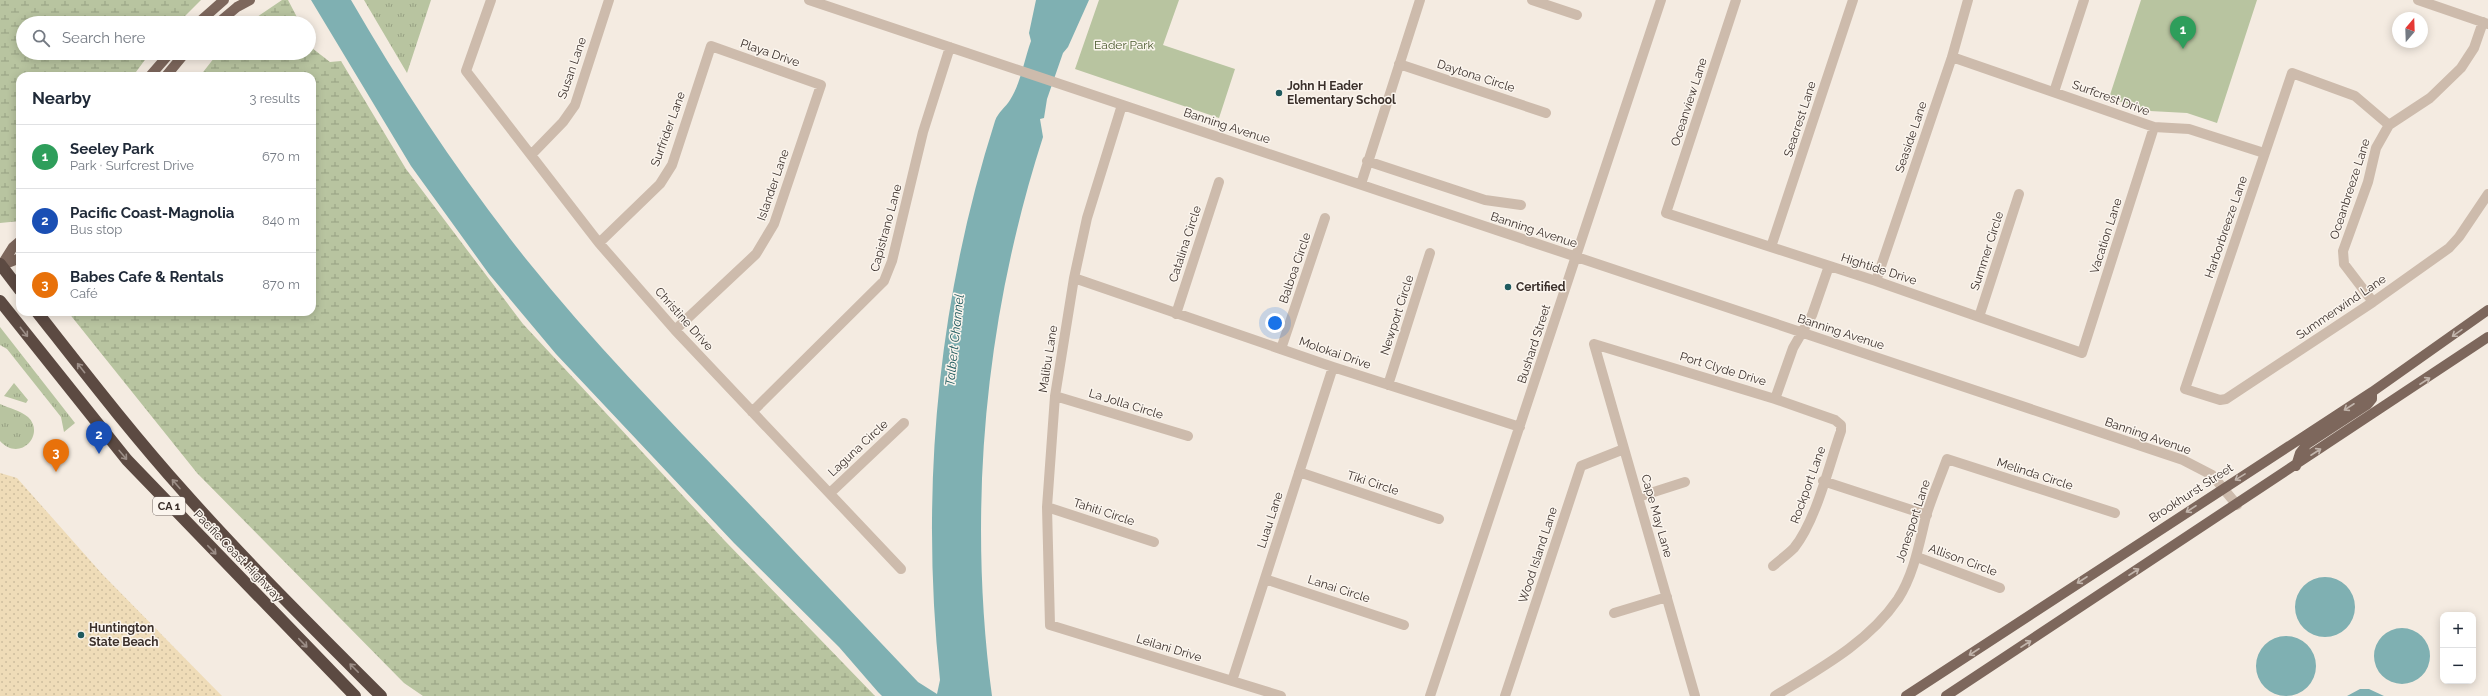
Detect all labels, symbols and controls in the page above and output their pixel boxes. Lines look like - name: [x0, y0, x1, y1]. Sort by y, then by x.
- north arrow: [2392, 12, 2428, 48]
- search box: [16, 16, 316, 60]
- pin: 1: [2170, 16, 2196, 49]
- icon: search: [30, 27, 52, 49]
- text: Search here: [62, 29, 145, 47]
- street label: Susan Lane: [555, 35, 589, 101]
- street label: Playa Drive: [739, 36, 801, 70]
- park label: Eader Park: [1094, 38, 1155, 52]
- street label: Oceanview Lane: [1668, 56, 1710, 148]
- street label: Daytona Circle: [1435, 57, 1517, 95]
- street label: Surfcrest Drive: [2070, 77, 2152, 119]
- place label: John H Eader Elementary School: [1287, 79, 1396, 107]
- street label: Seacrest Lane: [1781, 79, 1819, 159]
- text: Nearby: [32, 88, 91, 108]
- marker: John H Eader Elementary School: [1274, 88, 1284, 98]
- street label: Surfrider Lane: [648, 90, 688, 168]
- text: 3 results: [250, 91, 300, 106]
- street label: Seaside Lane: [1892, 100, 1930, 174]
- street label: Banning Avenue: [1182, 105, 1272, 147]
- street label: Oceanbreeze Lane: [2327, 137, 2373, 241]
- text: Seeley Park: [70, 140, 154, 158]
- street label: Islander Lane: [754, 147, 792, 223]
- text: 1: [42, 149, 48, 164]
- text: 670 m: [262, 149, 300, 164]
- text: Park · Surfcrest Drive: [70, 158, 194, 173]
- street label: Harborbreeze Lane: [2202, 174, 2250, 280]
- street label: Capistrano Lane: [868, 183, 904, 273]
- street label: Vacation Lane: [2087, 196, 2125, 276]
- text: Pacific Coast-Magnolia: [70, 204, 234, 222]
- street label: Catalina Circle: [1166, 204, 1204, 284]
- street label: Banning Avenue: [1489, 209, 1579, 251]
- street label: Summer Circle: [1968, 210, 2006, 292]
- text: 2: [41, 213, 49, 228]
- text: 840 m: [262, 213, 300, 228]
- text: Bus stop: [70, 222, 122, 237]
- street label: Balboa Circle: [1276, 231, 1314, 305]
- street label: Hightide Drive: [1839, 250, 1919, 288]
- text: Babes Cafe & Rentals: [70, 268, 224, 286]
- street label: Summerwind Lane: [2293, 272, 2389, 342]
- street label: Newport Circle: [1377, 273, 1417, 357]
- text: 3: [41, 277, 49, 292]
- text: 870 m: [262, 277, 300, 292]
- place label: Certified: [1516, 280, 1566, 294]
- marker: Certified: [1503, 282, 1513, 292]
- street label: Christine Drive: [652, 285, 716, 353]
- text: Café: [70, 286, 98, 301]
- water label: Talbert Channel: [942, 293, 967, 387]
- street label: Bushard Street: [1515, 303, 1553, 385]
- street label: Banning Avenue: [1796, 311, 1886, 353]
- your location: [1265, 313, 1285, 333]
- street label: Malibu Lane: [1036, 324, 1060, 394]
- one-way arrow: [20, 327, 28, 338]
- one-way arrow: [2451, 329, 2462, 337]
- street label: Molokai Drive: [1297, 334, 1373, 372]
- street label: Port Clyde Drive: [1678, 349, 1768, 389]
- one-way arrow: [76, 363, 85, 374]
- one-way arrow: [2419, 377, 2430, 385]
- street label: La Jolla Circle: [1087, 386, 1165, 422]
- one-way arrow: [2343, 403, 2355, 411]
- street label: Banning Avenue: [2103, 415, 2193, 457]
- street label: Laguna Circle: [825, 417, 891, 479]
- pin: 2: [86, 421, 112, 454]
- pin: 3: [43, 439, 69, 472]
- street label: Rockport Lane: [1788, 444, 1828, 526]
- one-way arrow: [2310, 448, 2322, 456]
- one-way arrow: [119, 450, 128, 460]
- street label: Melinda Circle: [1995, 455, 2075, 493]
- street label: Brookhurst Street: [2146, 461, 2236, 525]
- street label: Tiki Circle: [1345, 468, 1401, 498]
- street label: Cape May Lane: [1638, 473, 1676, 559]
- one-way arrow: [2235, 473, 2246, 481]
- street label: Jonesport Lane: [1893, 478, 1933, 564]
- one-way arrow: [172, 479, 181, 489]
- street label: Luau Lane: [1254, 490, 1286, 550]
- street label: Tahiti Circle: [1072, 496, 1136, 528]
- road number: CA 1: [153, 497, 185, 515]
- street label: Wood Island Lane: [1516, 505, 1560, 605]
- one-way arrow: [2186, 505, 2197, 513]
- street label: Pacific Coast Highway: [191, 507, 286, 605]
- street label: Allison Circle: [1927, 541, 1999, 579]
- one-way arrow: [207, 545, 217, 555]
- one-way arrow: [2128, 568, 2139, 576]
- street label: Lanai Circle: [1306, 572, 1372, 606]
- one-way arrow: [2077, 576, 2088, 584]
- map controls: [2440, 612, 2476, 684]
- button: +: [2440, 612, 2476, 648]
- place label: Huntington State Beach: [89, 621, 159, 649]
- marker: Huntington State Beach: [76, 630, 86, 640]
- street label: Leilani Drive: [1135, 631, 1203, 665]
- one-way arrow: [298, 638, 308, 648]
- one-way arrow: [2020, 640, 2031, 648]
- one-way arrow: [1969, 648, 1980, 656]
- button: −: [2440, 648, 2476, 684]
- one-way arrow: [349, 663, 359, 673]

